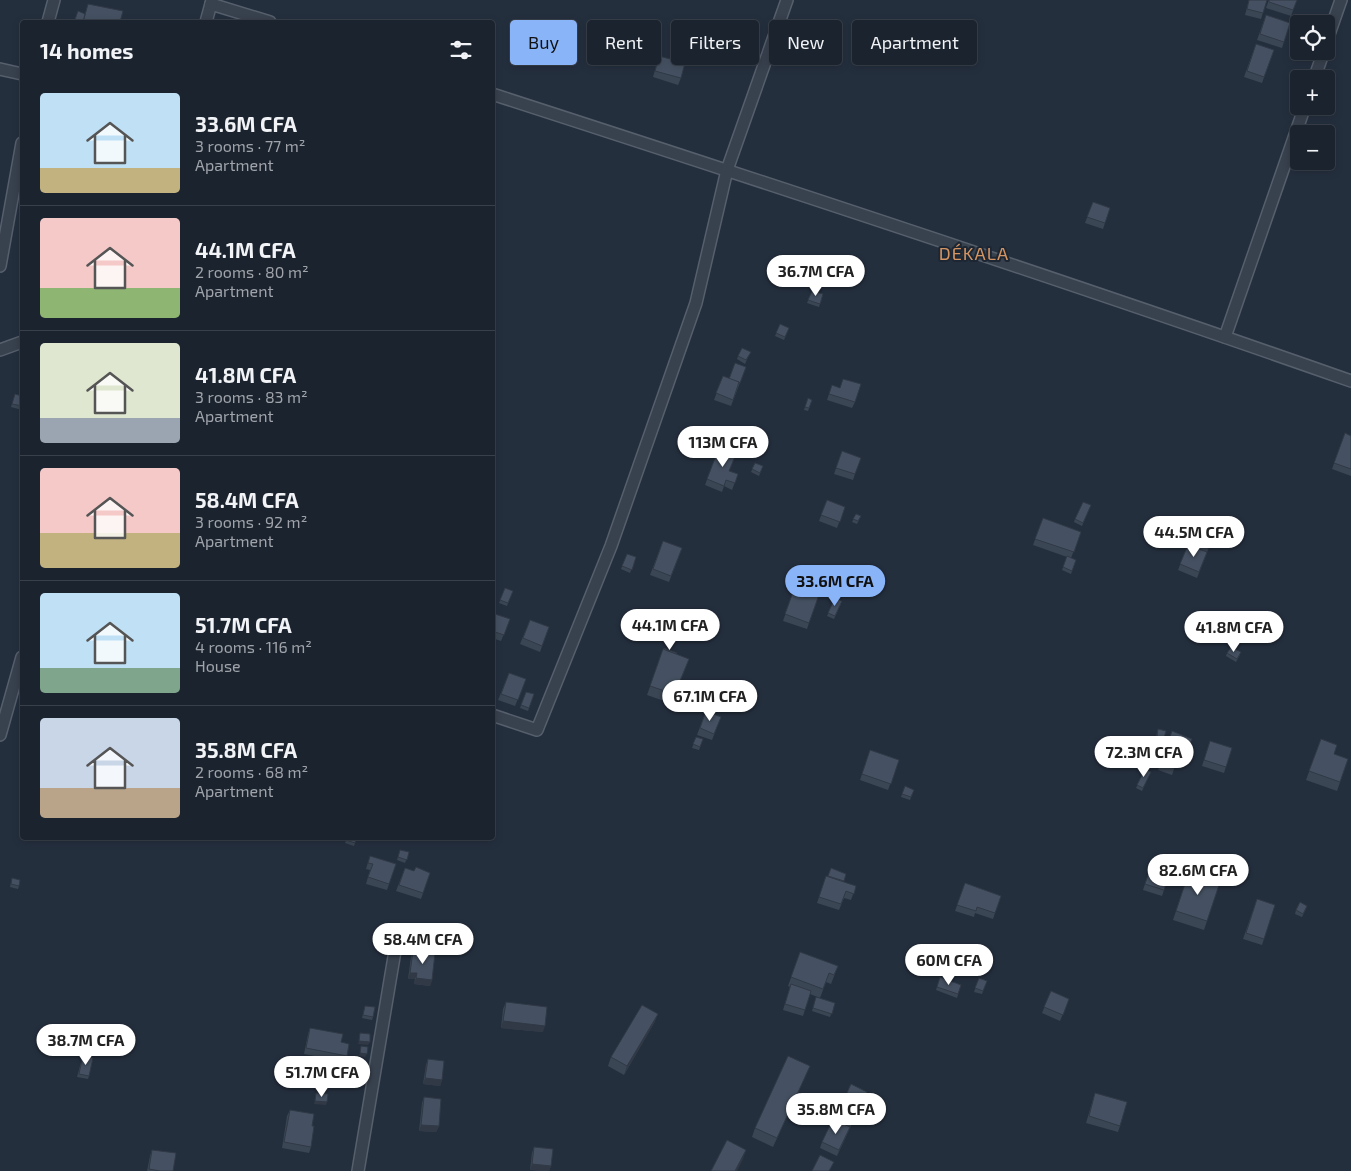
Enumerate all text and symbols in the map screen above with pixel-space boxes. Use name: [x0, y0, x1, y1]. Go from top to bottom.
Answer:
map controls: [1290, 15, 1335, 170]
button: locate: [1290, 15, 1335, 60]
chip: Buy: [510, 20, 577, 65]
chip: Rent: [587, 20, 661, 65]
chip: Filters: [671, 20, 759, 65]
chip: New: [769, 20, 842, 65]
chip: Apartment: [852, 20, 977, 65]
icon: filters: [447, 36, 475, 64]
text: 14 homes: [40, 38, 134, 63]
button: +: [1290, 70, 1335, 115]
text: 33.6M CFA: [195, 111, 297, 136]
icon: home: [80, 113, 140, 173]
button: −: [1290, 125, 1335, 170]
text: 3 rooms · 77 m²: [195, 136, 306, 155]
text: Apartment: [195, 155, 274, 174]
text: 44.1M CFA: [195, 237, 296, 262]
icon: home: [80, 238, 140, 298]
district label: DÉKALA: [939, 242, 1009, 264]
pin: 36.7M CFA: [759, 254, 873, 297]
text: 36.7M CFA: [778, 261, 854, 280]
text: 2 rooms · 80 m²: [195, 262, 309, 281]
text: Apartment: [195, 281, 274, 300]
text: 41.8M CFA: [195, 362, 296, 387]
icon: home: [80, 363, 140, 423]
text: 3 rooms · 83 m²: [195, 387, 308, 406]
text: Apartment: [195, 406, 274, 425]
pin: 113M CFA: [671, 426, 775, 468]
text: 113M CFA: [688, 432, 758, 451]
text: 58.4M CFA: [195, 487, 299, 512]
icon: home: [80, 488, 140, 548]
text: 3 rooms · 92 m²: [195, 512, 307, 531]
pin: 44.5M CFA: [1137, 516, 1251, 558]
text: 44.5M CFA: [1154, 522, 1234, 541]
text: Apartment: [195, 531, 274, 550]
pin: 33.6M CFA: [778, 564, 892, 607]
text: 33.6M CFA: [796, 571, 874, 590]
pin: 44.1M CFA: [613, 608, 727, 651]
pin: 41.8M CFA: [1177, 610, 1291, 653]
text: 51.7M CFA: [195, 612, 292, 637]
icon: home: [80, 613, 140, 673]
text: 44.1M CFA: [632, 615, 708, 634]
text: 41.8M CFA: [1195, 617, 1273, 636]
text: 4 rooms · 116 m²: [195, 637, 312, 656]
text: House: [195, 656, 241, 675]
pin: 67.1M CFA: [653, 680, 767, 722]
text: 67.1M CFA: [673, 686, 747, 705]
pin: 72.3M CFA: [1087, 736, 1201, 778]
text: 35.8M CFA: [195, 737, 297, 762]
icon: home: [80, 738, 140, 798]
text: 72.3M CFA: [1106, 742, 1182, 761]
text: 2 rooms · 68 m²: [195, 762, 308, 781]
text: Apartment: [195, 781, 274, 800]
pin: 82.6M CFA: [1141, 854, 1255, 896]
text: 82.6M CFA: [1159, 860, 1237, 879]
pin: 58.4M CFA: [366, 922, 480, 965]
text: 58.4M CFA: [384, 929, 462, 948]
pin: 60M CFA: [903, 944, 995, 986]
text: 60M CFA: [916, 950, 982, 969]
pin: 38.7M CFA: [29, 1024, 143, 1066]
text: 38.7M CFA: [47, 1030, 125, 1049]
pin: 51.7M CFA: [265, 1056, 379, 1098]
text: 51.7M CFA: [285, 1062, 359, 1081]
pin: 35.8M CFA: [779, 1092, 893, 1135]
text: 35.8M CFA: [797, 1099, 875, 1118]

